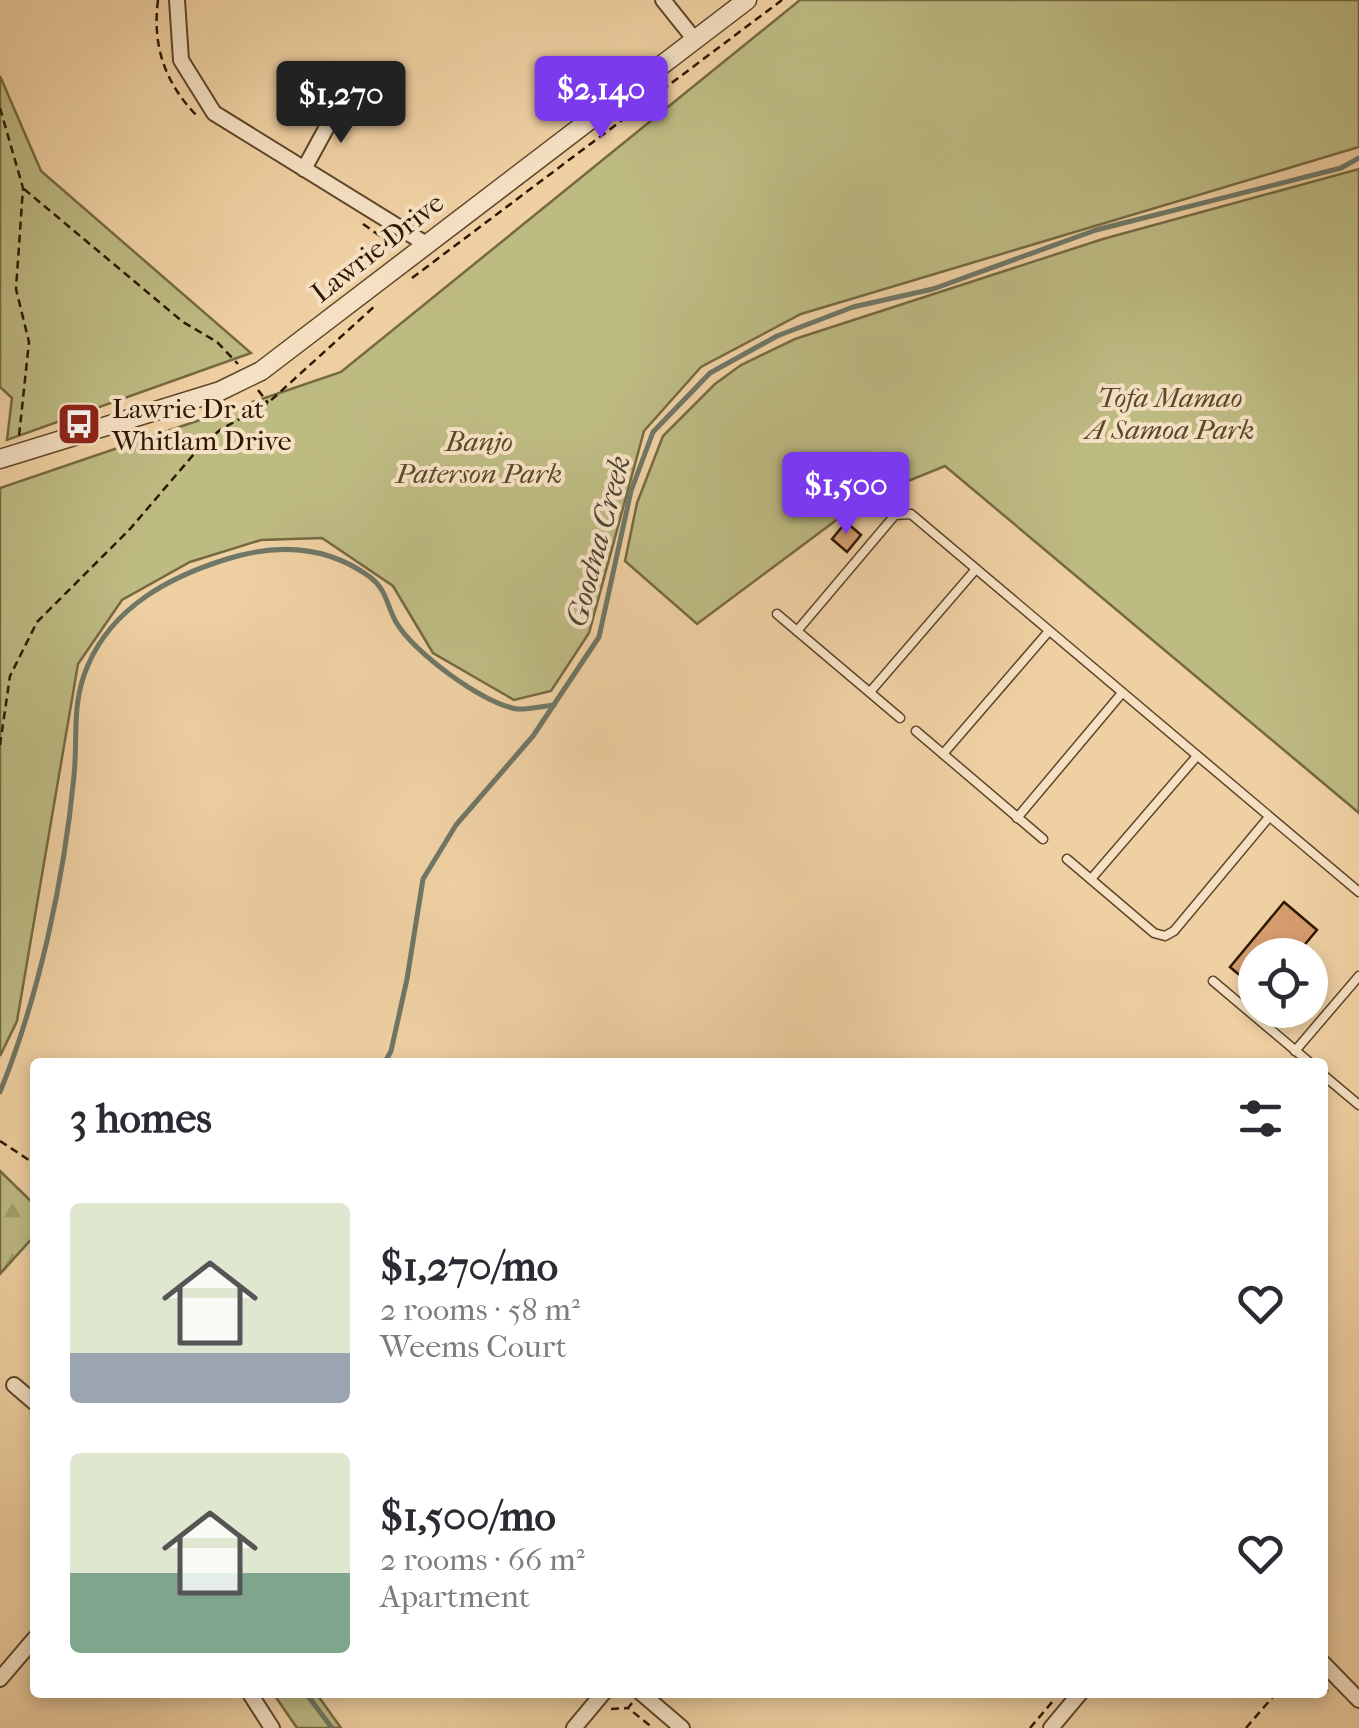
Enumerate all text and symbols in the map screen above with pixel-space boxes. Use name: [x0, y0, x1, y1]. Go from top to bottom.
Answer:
pin: $2,140: [520, 56, 682, 141]
pin: $1,270: [260, 61, 422, 146]
text: $2,140: [557, 70, 645, 107]
text: $1,270: [298, 75, 384, 112]
street label: Lawrie Drive: [305, 186, 450, 309]
park label: Tofa Mamao A Samoa Park: [1082, 381, 1255, 446]
place label: Lawrie Dr at Whitlam Drive: [111, 392, 292, 457]
bus stop icon: Lawrie Dr at Whitlam Drive: [56, 401, 102, 447]
park label: Banjo Paterson Park: [394, 425, 562, 490]
water label: Goodna Creek: [559, 452, 638, 631]
pin: $1,500: [765, 452, 927, 537]
text: $1,500: [804, 466, 888, 503]
map controls: [1238, 938, 1328, 1028]
button: locate: [1238, 938, 1328, 1028]
icon: filters: [1233, 1091, 1288, 1146]
text: 3 homes: [70, 1094, 212, 1143]
text: $1,270/mo: [380, 1242, 558, 1291]
icon: home: [150, 1243, 270, 1363]
icon: heart: [1233, 1276, 1288, 1331]
text: 2 rooms · 58 m²: [380, 1291, 580, 1328]
text: Weems Court: [380, 1328, 567, 1365]
text: $1,500/mo: [380, 1492, 556, 1541]
icon: home: [150, 1493, 270, 1613]
icon: heart: [1233, 1526, 1288, 1581]
text: 2 rooms · 66 m²: [380, 1541, 585, 1578]
text: Apartment: [380, 1578, 530, 1615]

